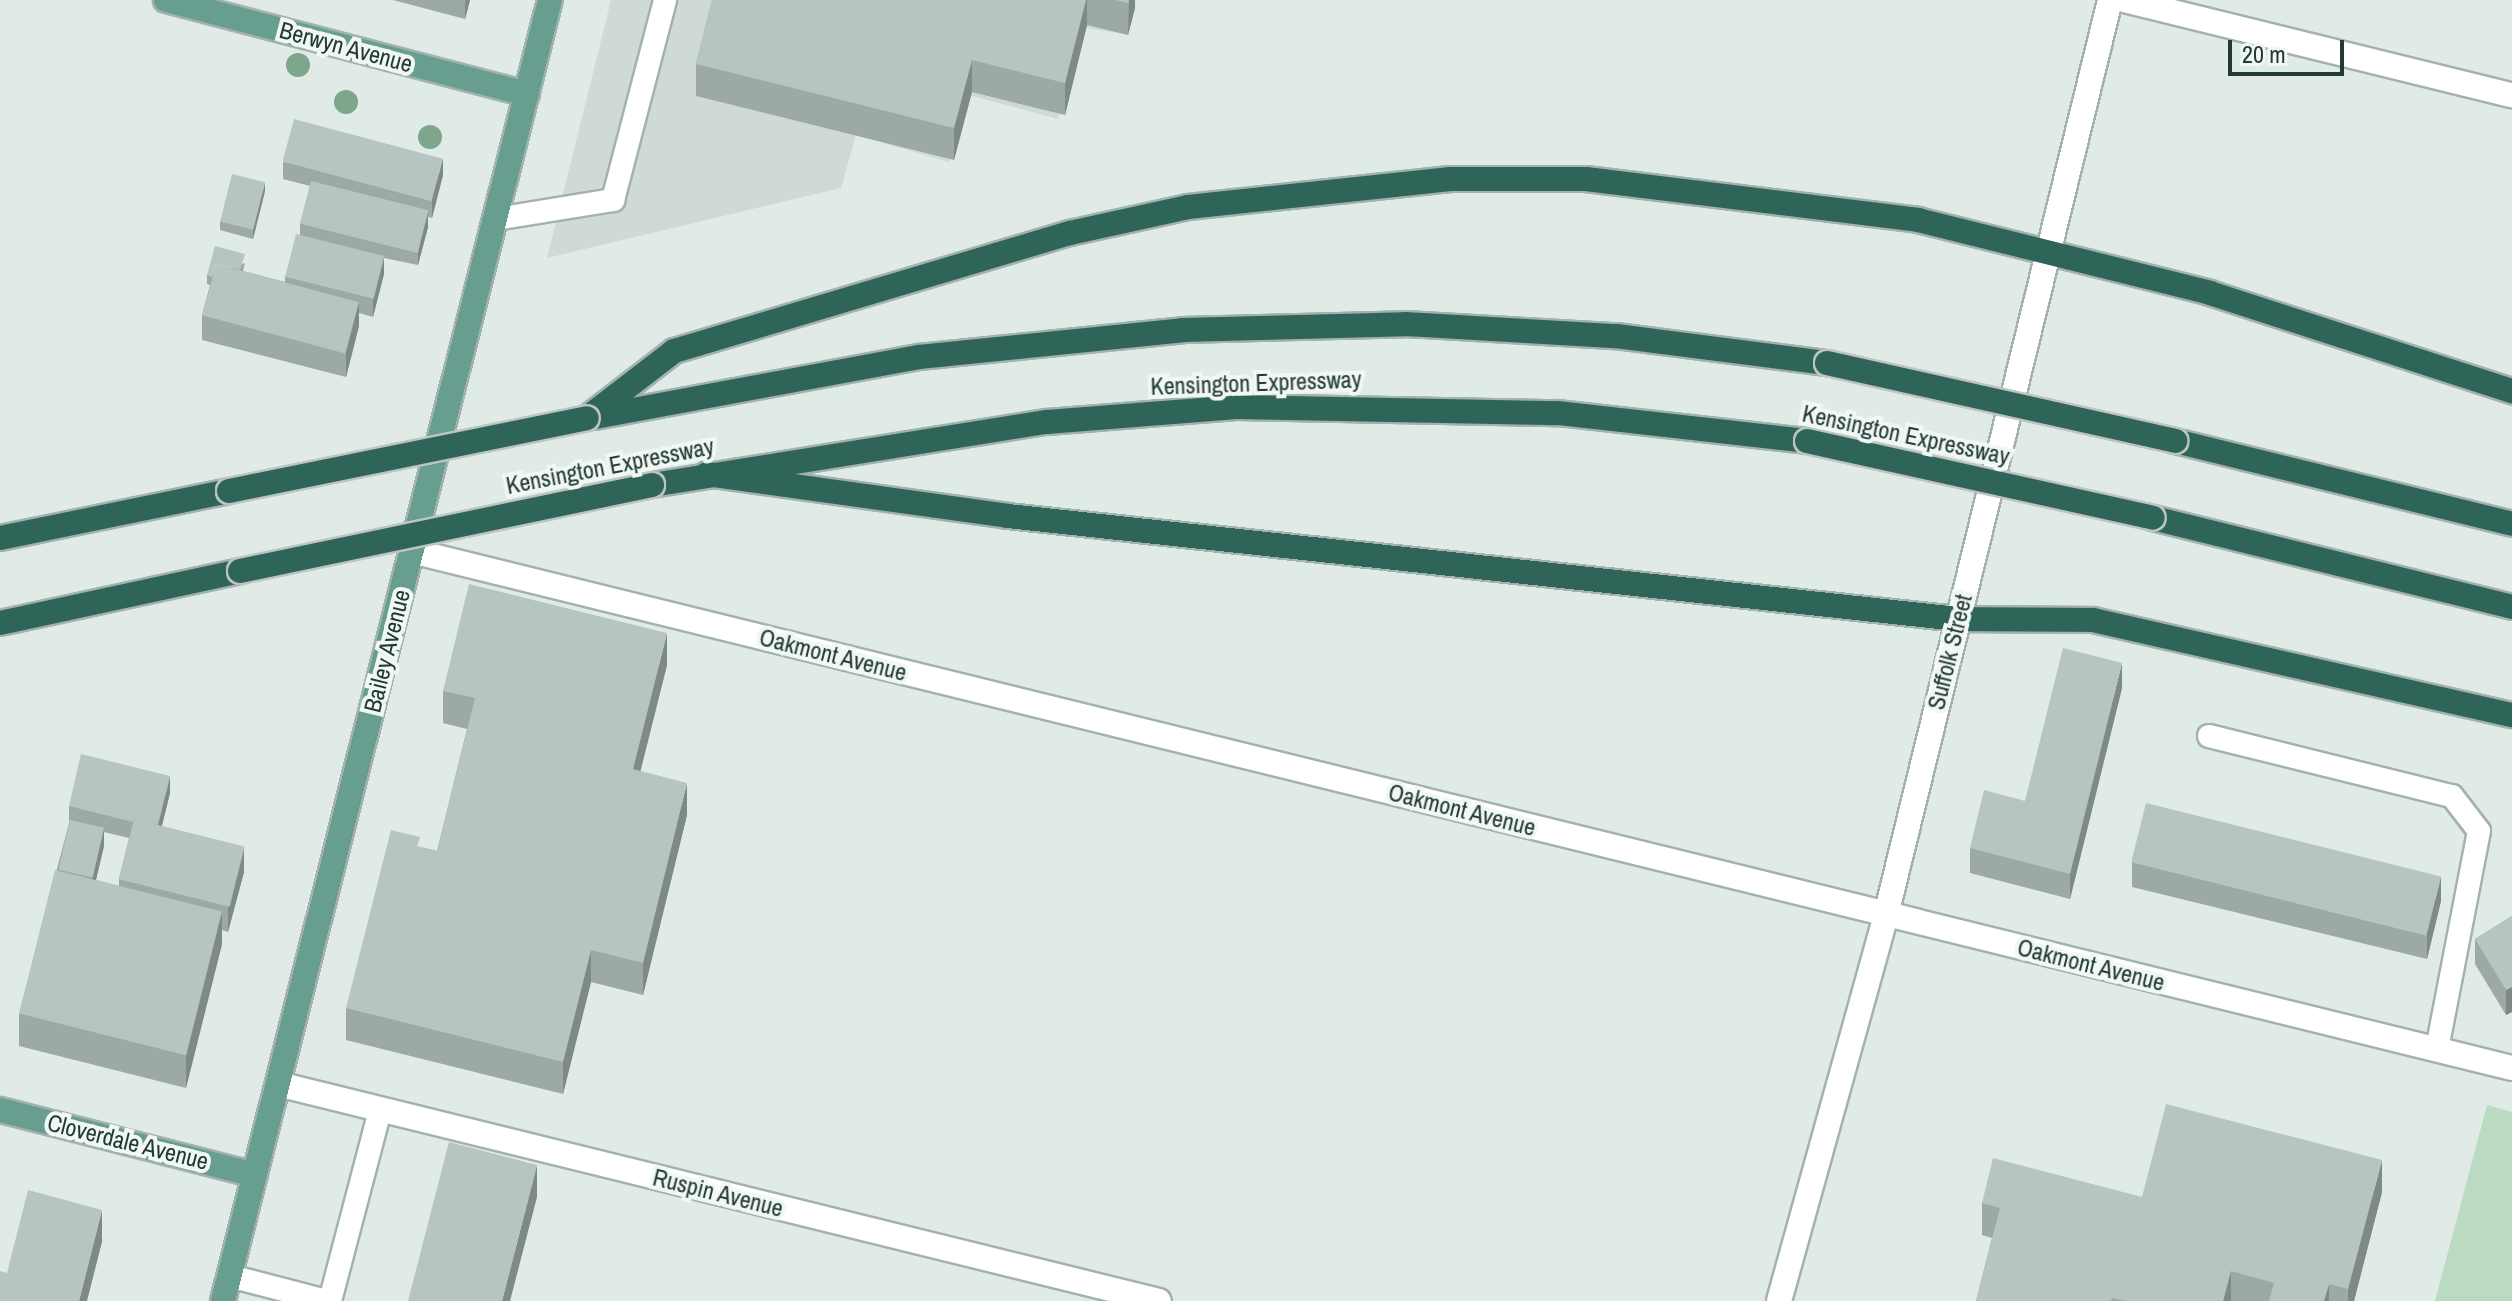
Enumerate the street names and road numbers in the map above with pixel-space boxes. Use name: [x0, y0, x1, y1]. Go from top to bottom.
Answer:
street label: Berwyn Avenue: [276, 15, 416, 79]
street label: Kensington Expressway: [1150, 365, 1362, 401]
street label: Kensington Expressway: [1800, 399, 2012, 471]
street label: Kensington Expressway: [504, 432, 716, 500]
street label: Bailey Avenue: [358, 586, 416, 716]
street label: Suffolk Street: [1922, 591, 1978, 713]
street label: Oakmont Avenue: [756, 623, 910, 687]
street label: Oakmont Avenue: [1385, 778, 1539, 842]
street label: Oakmont Avenue: [2014, 933, 2168, 997]
street label: Cloverdale Avenue: [44, 1108, 212, 1176]
street label: Ruspin Avenue: [649, 1163, 787, 1223]

